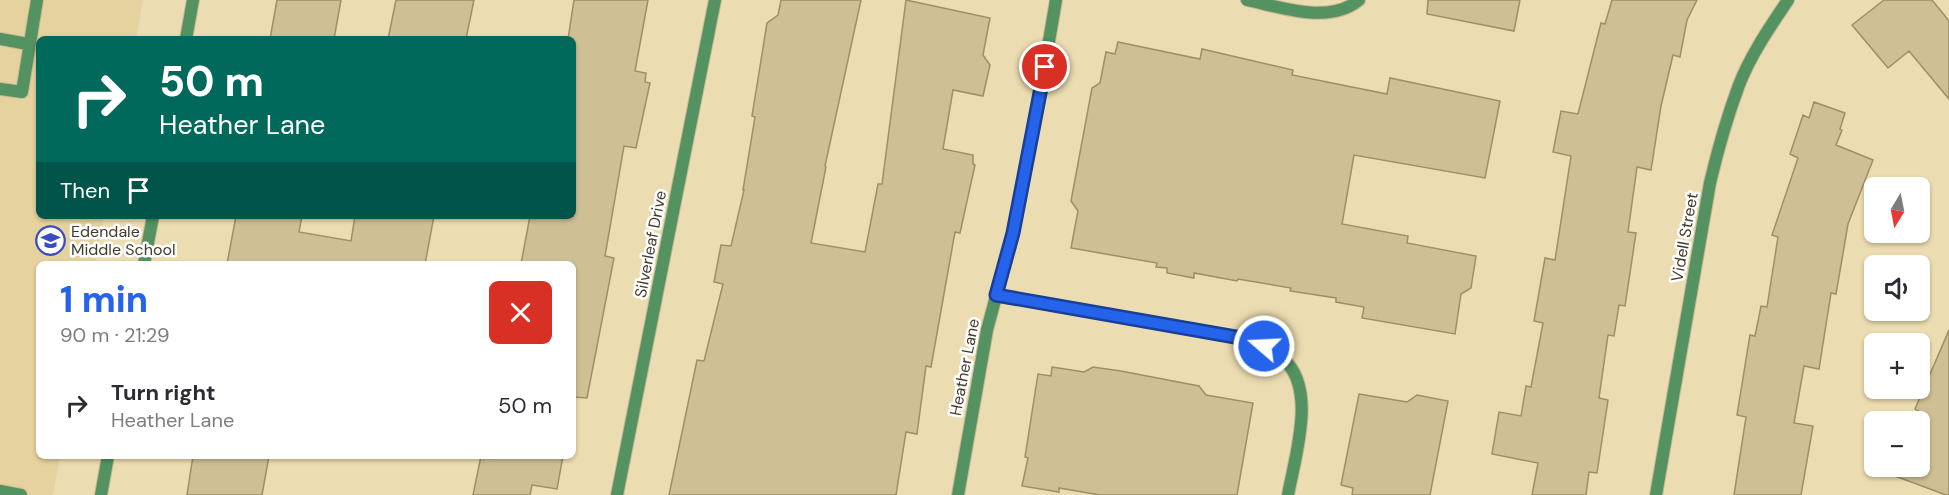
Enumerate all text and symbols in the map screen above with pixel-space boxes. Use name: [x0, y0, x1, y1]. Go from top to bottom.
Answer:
pin: [1019, 41, 1070, 92]
icon: arrive: [1028, 50, 1061, 83]
text: 50 m: [159, 54, 264, 109]
icon: right: [60, 60, 138, 138]
text: Heather Lane: [159, 107, 325, 142]
icon: arrive: [122, 174, 155, 207]
text: Then: [60, 176, 110, 205]
north arrow: [1864, 177, 1930, 243]
map controls: [1864, 177, 1930, 477]
street label: Silverleaf Drive: [630, 189, 671, 299]
street label: Videll Street: [1666, 191, 1703, 283]
place label: Edendale Middle School: [71, 221, 175, 260]
school or university icon: Edendale Middle School: [34, 224, 66, 256]
button: sound: [1864, 255, 1930, 321]
text: 1 min: [60, 276, 148, 323]
button: close: [489, 281, 552, 344]
position arrow: [1232, 314, 1296, 378]
street label: Heather Lane: [945, 317, 984, 417]
text: 90 m · 21:29: [60, 322, 170, 348]
button: +: [1864, 333, 1930, 399]
text: Turn right: [111, 378, 216, 407]
icon: right: [60, 389, 93, 422]
text: 50 m: [498, 391, 552, 420]
text: Heather Lane: [111, 407, 234, 433]
button: −: [1864, 411, 1930, 477]

